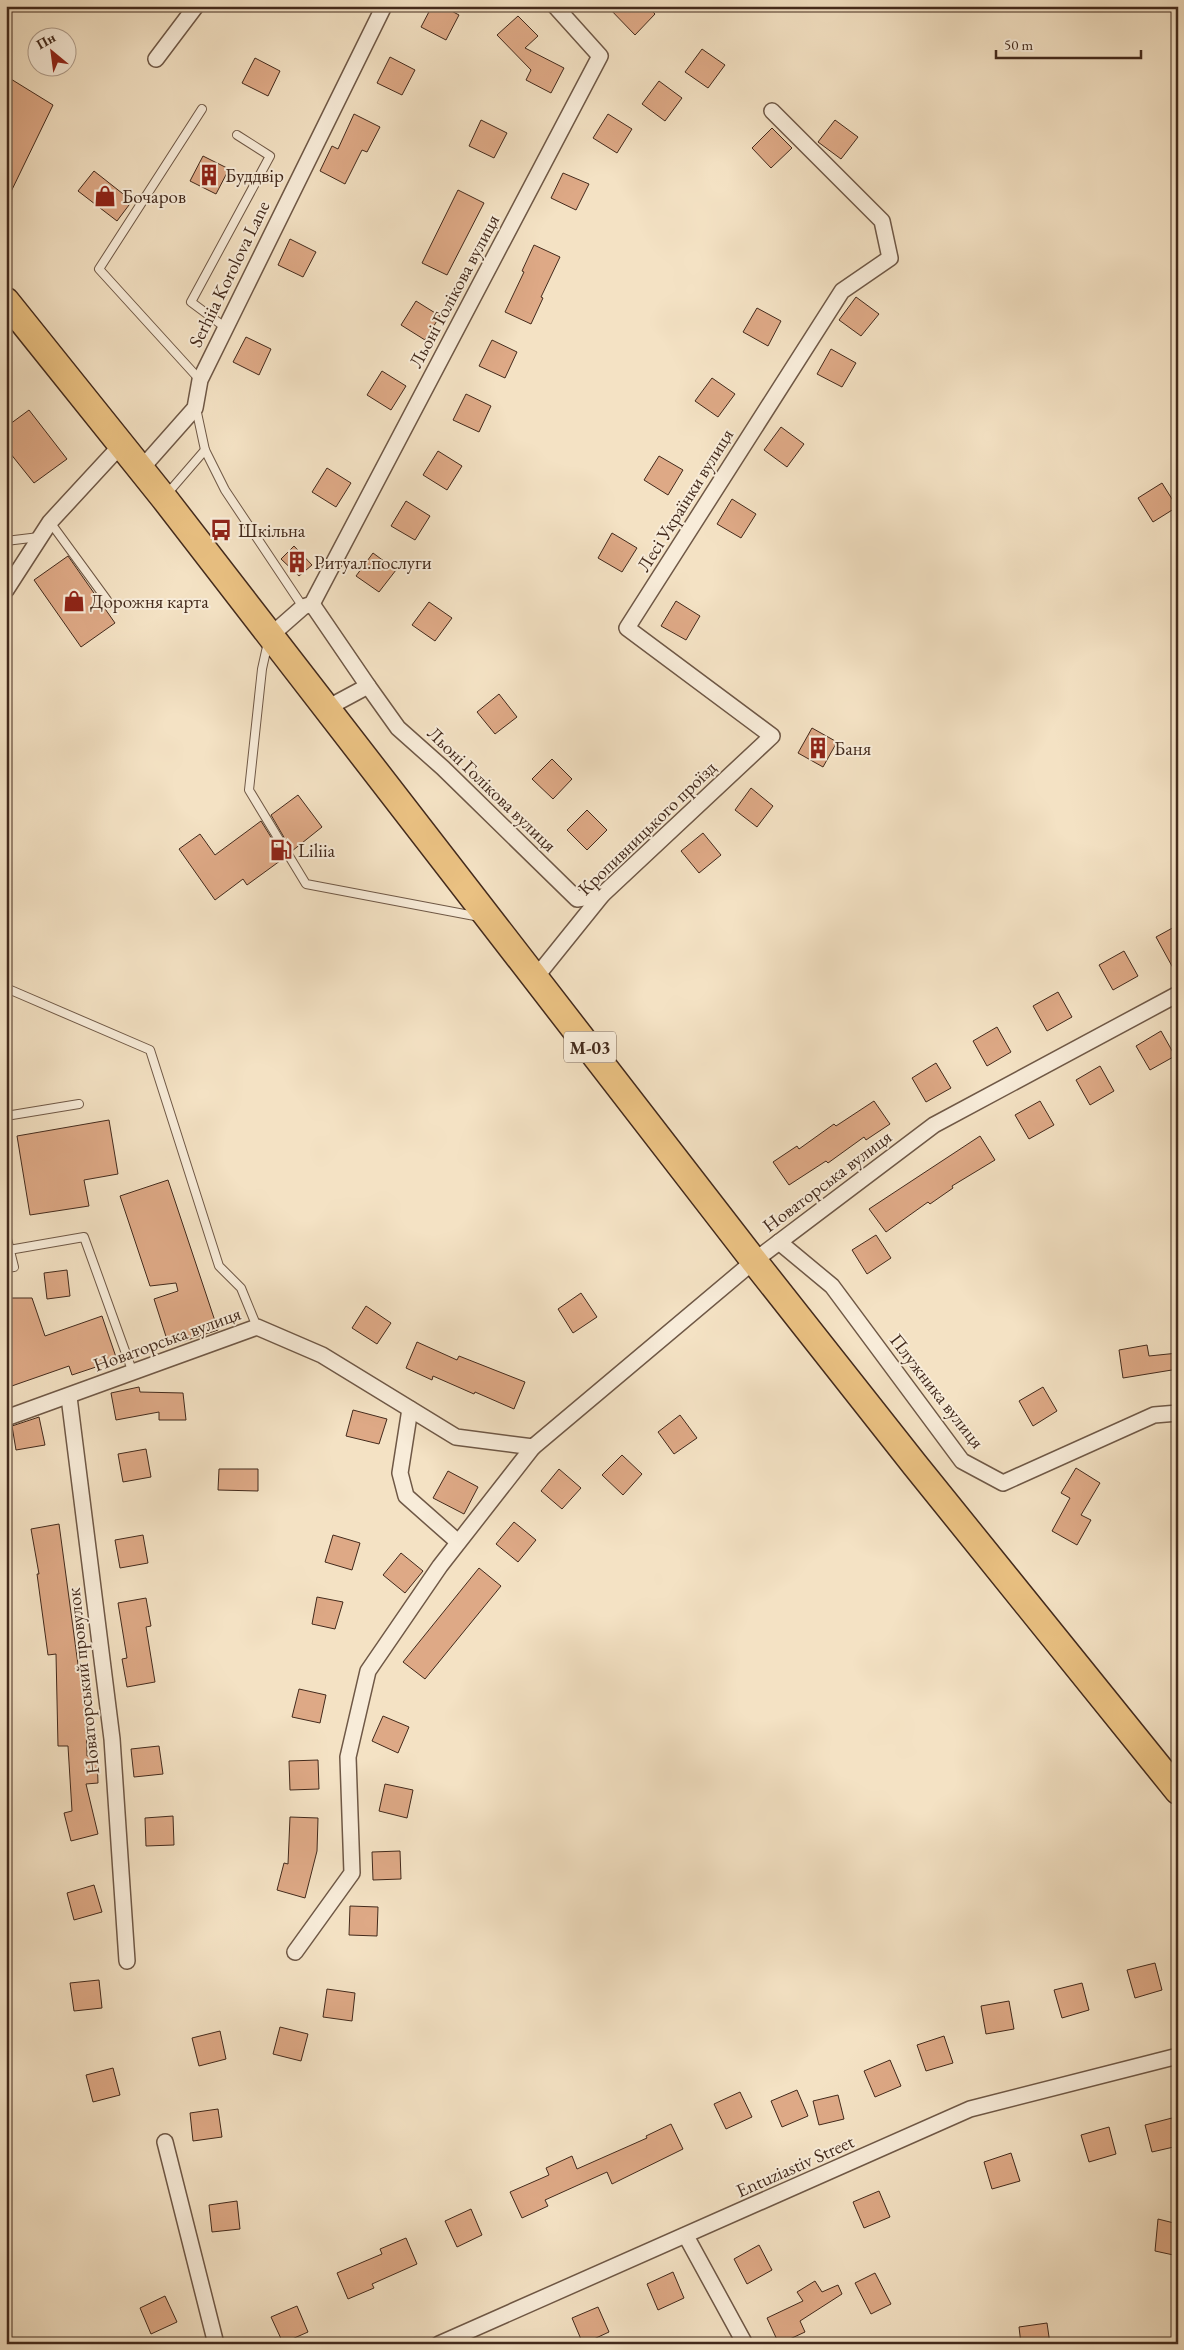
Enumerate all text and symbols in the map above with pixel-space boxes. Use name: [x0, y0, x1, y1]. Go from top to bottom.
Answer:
north arrow: [28, 28, 78, 78]
text: Пн: [33, 28, 58, 53]
scale bar: [996, 28, 1142, 60]
text: 50 m: [1004, 35, 1033, 54]
building icon: Буддвір: [196, 162, 222, 188]
place label: Буддвір: [225, 163, 284, 188]
shop icon: Бочаров: [92, 183, 118, 209]
place label: Бочаров: [122, 184, 186, 209]
street label: Serhiia Korolova Lane: [183, 197, 275, 351]
street label: Льоні Голікова вулиця: [403, 209, 505, 372]
street label: Лесі Українки вулиця: [631, 423, 739, 576]
bus stop icon: Шкільна: [208, 517, 234, 543]
place label: Шкільна: [238, 518, 306, 543]
building icon: Ритуал.послуги: [284, 549, 310, 575]
place label: Ритуал.послуги: [314, 550, 432, 575]
shop icon: Дорожня карта: [61, 588, 87, 614]
place label: Дорожня карта: [90, 589, 209, 614]
street label: Льоні Голікова вулиця: [422, 721, 562, 858]
building icon: Баня: [805, 735, 831, 761]
place label: Баня: [834, 736, 872, 761]
street label: Кропивницького проїзд: [572, 755, 722, 901]
fuel station icon: Liliia: [268, 837, 294, 863]
place label: Liliia: [298, 838, 336, 863]
road number: М-03: [564, 1032, 616, 1062]
street label: Новаторська вулиця: [757, 1124, 897, 1238]
street label: Новаторська вулиця: [90, 1300, 245, 1377]
street label: Плужника вулиця: [884, 1328, 990, 1454]
street label: Новаторський провулок: [61, 1587, 105, 1775]
street label: Entuziastiv Street: [732, 2129, 858, 2203]

